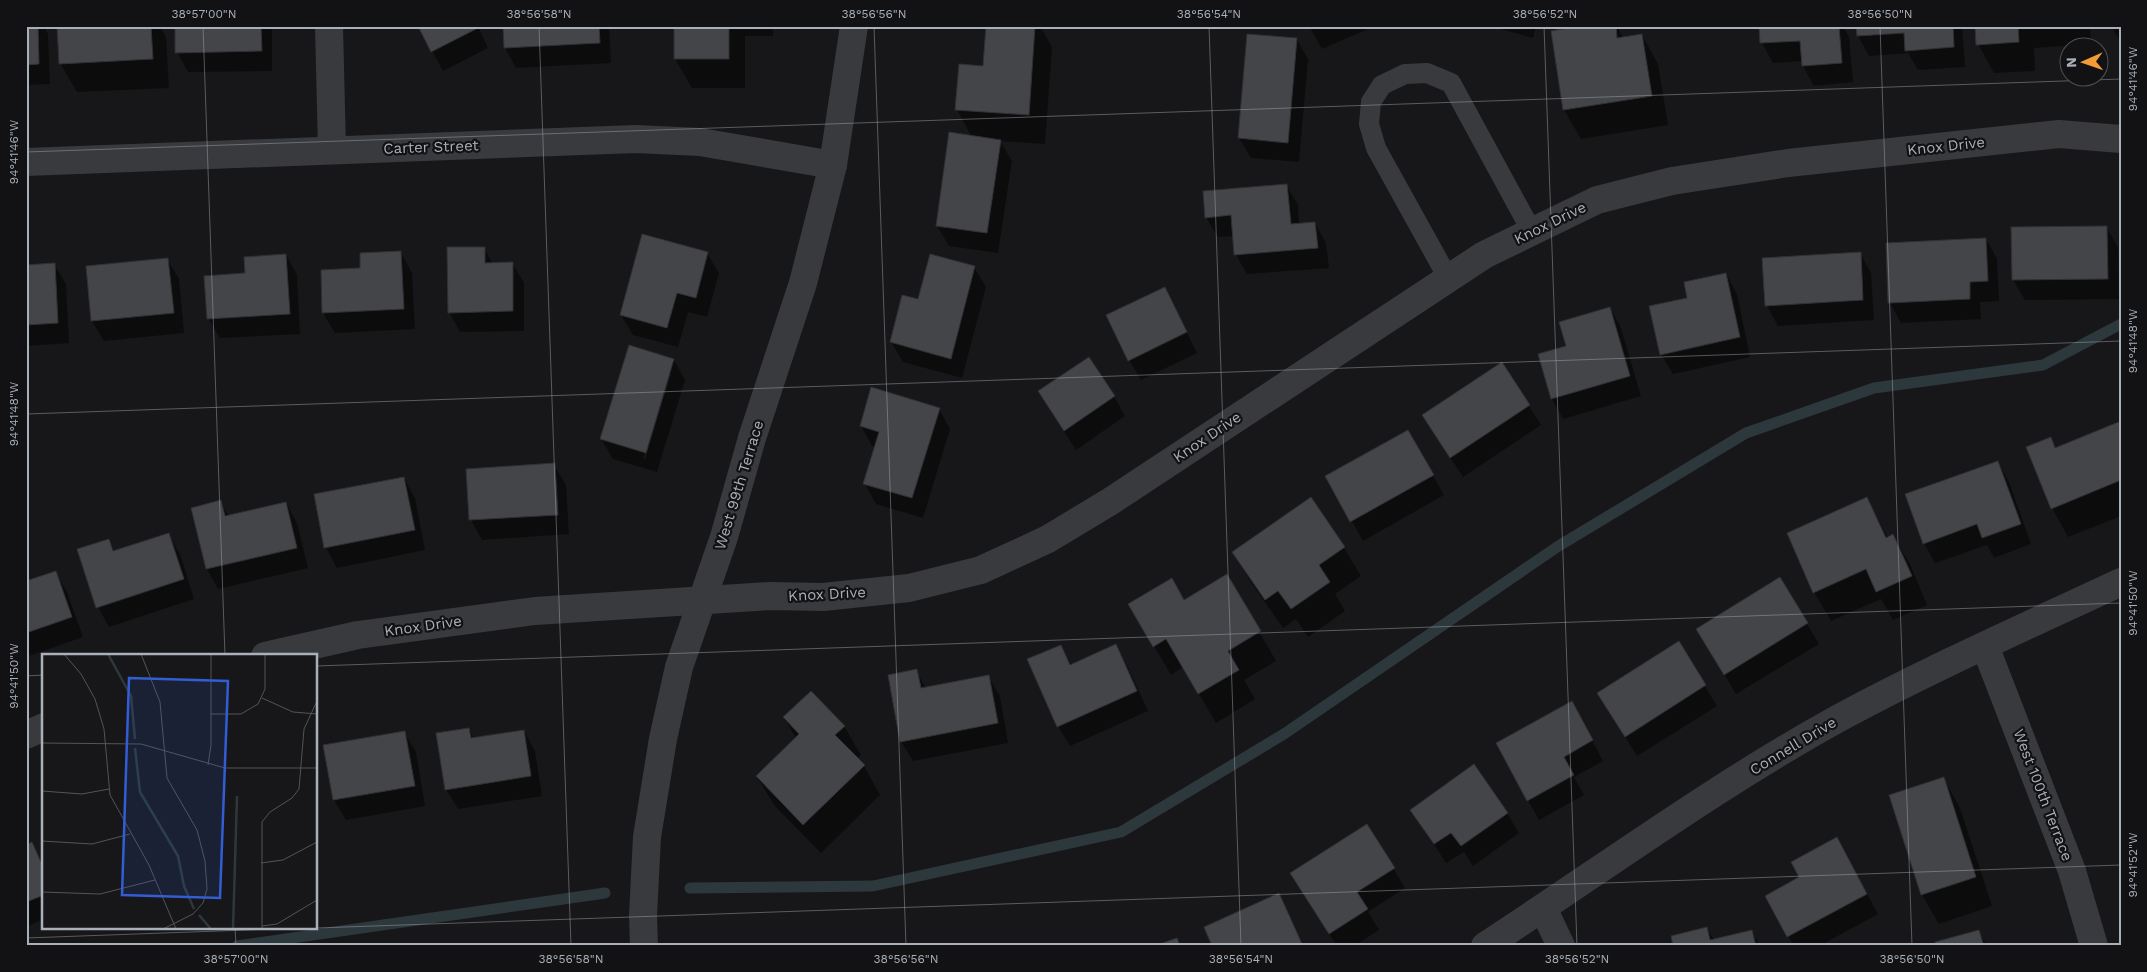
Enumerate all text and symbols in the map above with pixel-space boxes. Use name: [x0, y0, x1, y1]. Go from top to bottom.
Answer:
text: 38°57'00"N: [171, 7, 237, 21]
text: 38°56'58"N: [506, 7, 572, 21]
text: 38°56'56"N: [842, 7, 906, 21]
text: 38°56'54"N: [1177, 7, 1241, 21]
text: 38°56'52"N: [1513, 7, 1577, 21]
text: 38°56'50"N: [1847, 7, 1913, 21]
north arrow: [2060, 38, 2110, 88]
text: 94°41'46"W: [2126, 46, 2140, 111]
text: N: [2063, 57, 2079, 68]
text: 94°41'46"W: [7, 119, 21, 184]
street label: Knox Drive: [1906, 133, 1986, 159]
street label: Carter Street: [383, 136, 480, 158]
street label: Knox Drive: [1511, 198, 1589, 248]
text: 94°41'48"W: [2126, 308, 2140, 373]
text: 94°41'48"W: [7, 381, 21, 446]
street label: Knox Drive: [1170, 408, 1244, 466]
street label: West 99th Terrace: [711, 418, 767, 552]
text: 94°41'50"W: [2126, 570, 2140, 636]
street label: Knox Drive: [788, 583, 866, 605]
street label: Knox Drive: [383, 612, 463, 640]
text: 94°41'50"W: [7, 643, 21, 709]
inset map: [42, 654, 318, 930]
street label: Connell Drive: [1747, 713, 1839, 779]
street label: West 100th Terrace: [2010, 726, 2076, 864]
text: 94°41'52"W: [2126, 832, 2140, 897]
text: 38°57'00"N: [203, 952, 269, 966]
text: 38°56'58"N: [538, 952, 604, 966]
text: 38°56'56"N: [874, 952, 938, 966]
text: 38°56'54"N: [1209, 952, 1273, 966]
text: 38°56'52"N: [1545, 952, 1609, 966]
text: 38°56'50"N: [1879, 952, 1945, 966]

